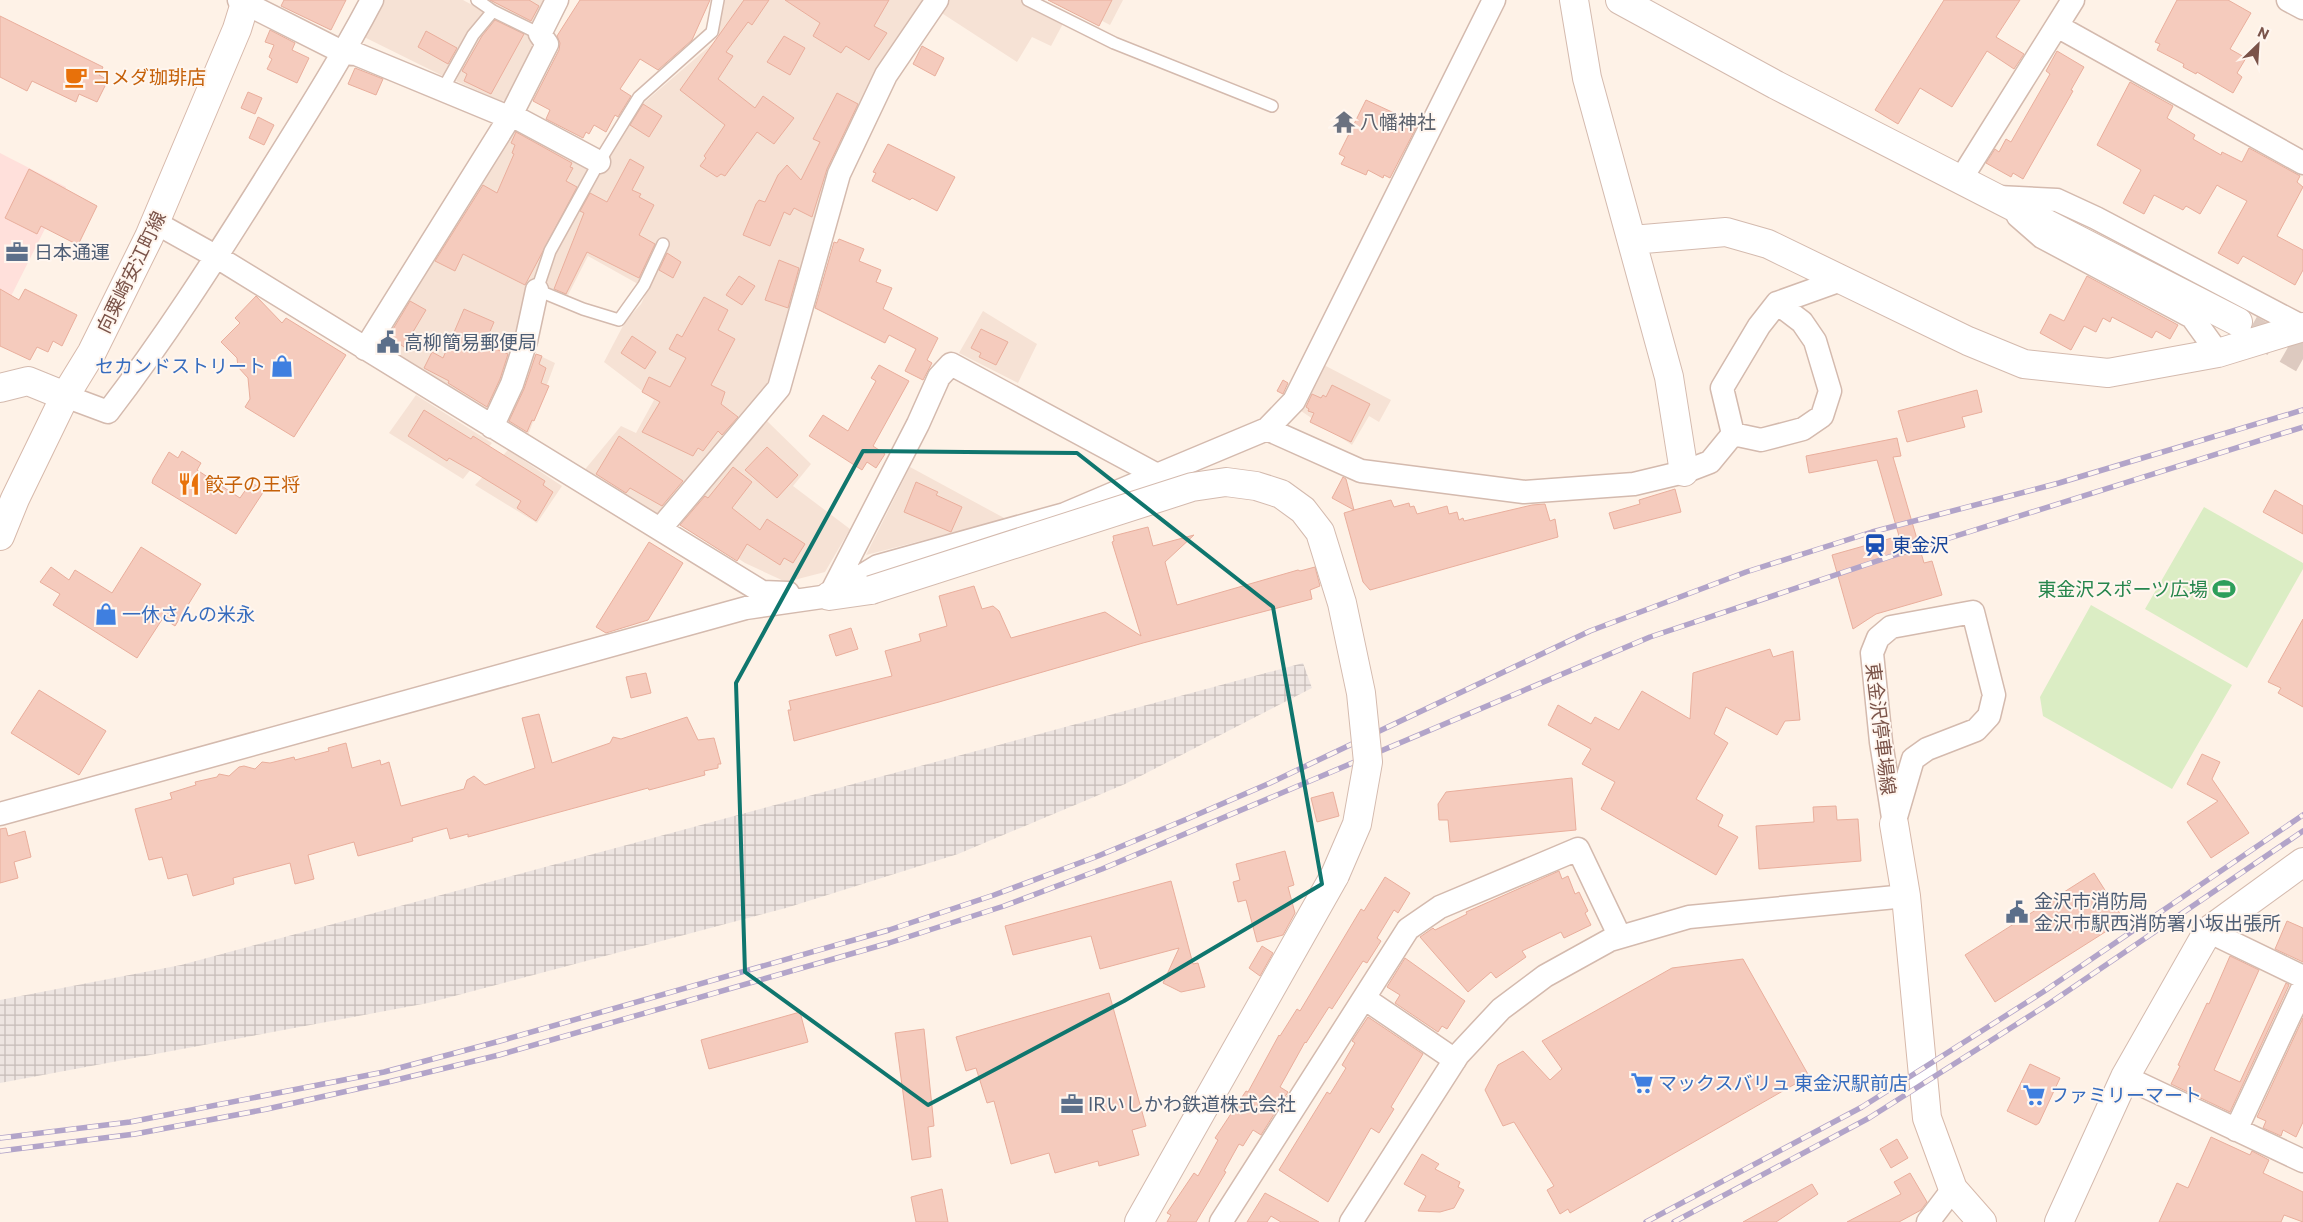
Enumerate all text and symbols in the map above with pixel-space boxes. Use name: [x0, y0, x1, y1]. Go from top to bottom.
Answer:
north arrow: [2233, 20, 2283, 70]
text: N: [2255, 23, 2272, 43]
cafe icon: コメダ珈琲店: [63, 64, 89, 90]
place label: コメダ珈琲店: [92, 65, 206, 88]
temple icon: 八幡神社: [1331, 109, 1357, 135]
place label: 八幡神社: [1360, 110, 1436, 133]
street label: 向粟崎安江町線: [91, 207, 170, 337]
office icon: 日本通運: [4, 239, 30, 265]
place label: 日本通運: [34, 240, 110, 263]
public building icon: 高柳簡易郵便局: [375, 329, 401, 355]
place label: 高柳簡易郵便局: [404, 330, 537, 353]
shop icon: セカンドストリート: [269, 353, 295, 379]
place label: セカンドストリート: [95, 354, 266, 377]
restaurant icon: 餃子の王将: [176, 471, 202, 497]
place label: 餃子の王将: [205, 472, 300, 495]
station icon: 東金沢: [1862, 532, 1888, 558]
place label: 東金沢: [1892, 533, 1949, 556]
sports icon: 東金沢スポーツ広場: [2211, 576, 2237, 602]
place label: 東金沢スポーツ広場: [2037, 577, 2208, 600]
shop icon: 一休さんの米永: [93, 601, 119, 627]
place label: 一休さんの米永: [122, 602, 255, 625]
street label: 東金沢停車場線: [1862, 662, 1901, 796]
place label: 金沢市消防局 金沢市駅西消防署小坂出張所: [2034, 889, 2281, 934]
public building icon: 金沢市消防局 金沢市駅西消防署小坂出張所: [2004, 899, 2030, 925]
supermarket icon: マックスバリュ 東金沢駅前店: [1629, 1070, 1655, 1096]
place label: マックスバリュ 東金沢駅前店: [1658, 1071, 1908, 1094]
supermarket icon: ファミリーマート: [2021, 1082, 2047, 1108]
place label: ファミリーマート: [2050, 1083, 2202, 1106]
office icon: IRいしかわ鉄道株式会社: [1059, 1091, 1085, 1117]
place label: IRいしかわ鉄道株式会社: [1088, 1092, 1296, 1115]

